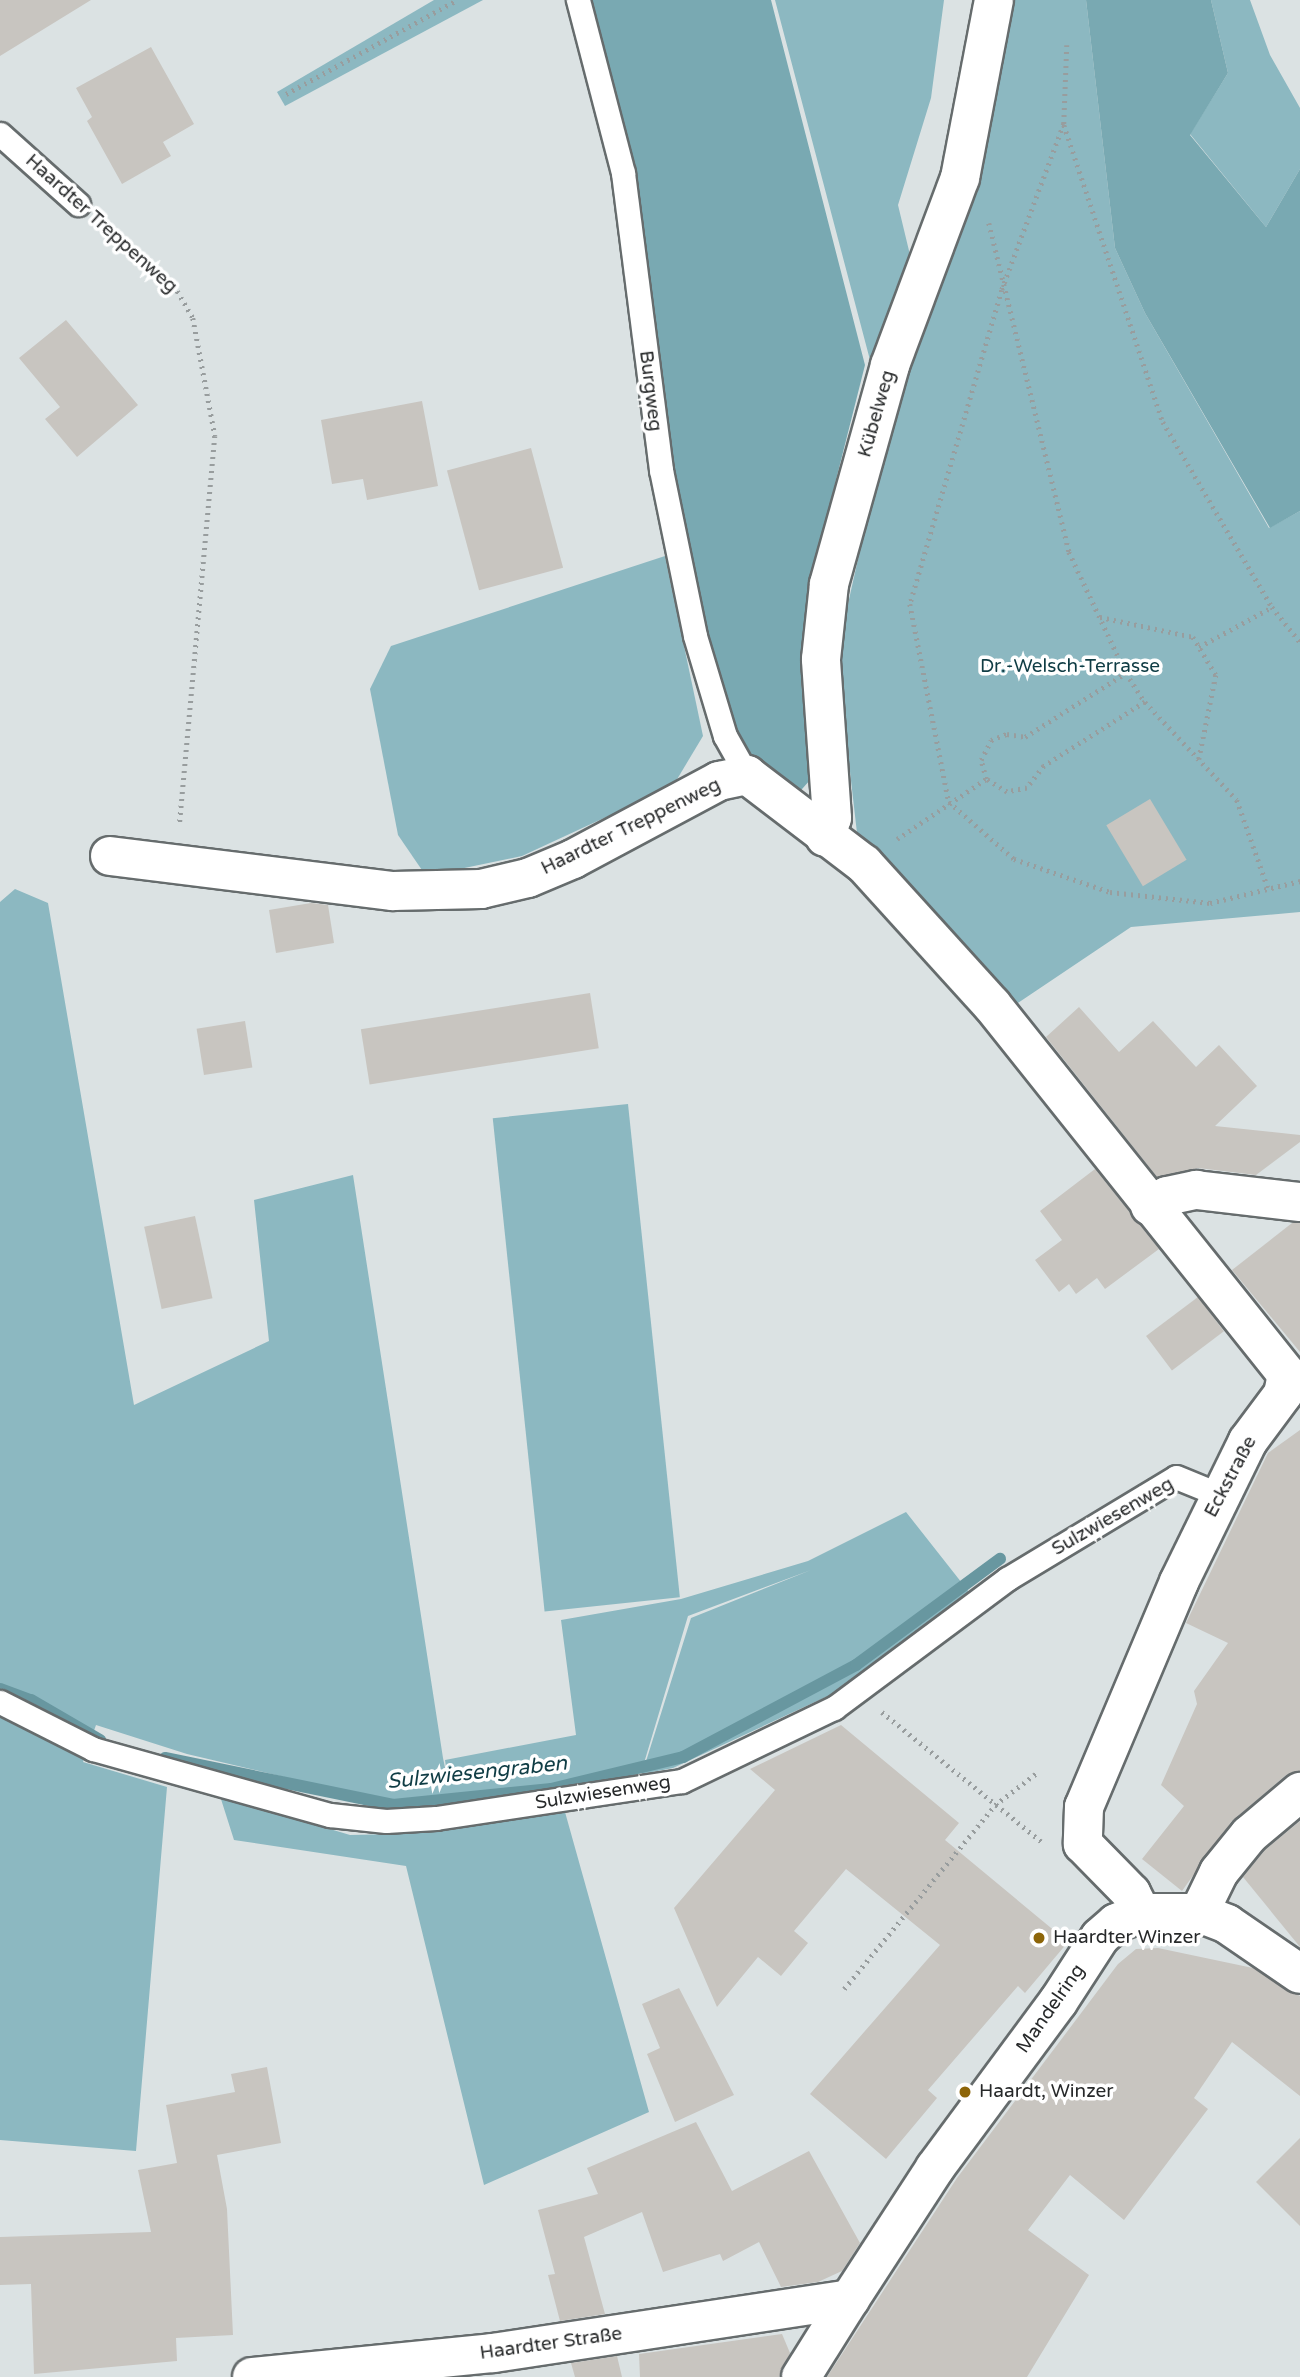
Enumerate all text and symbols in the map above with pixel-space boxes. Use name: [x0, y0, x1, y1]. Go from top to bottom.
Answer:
street label: Haardter Treppenweg: [20, 150, 182, 298]
street label: Burgweg: [634, 349, 666, 433]
street label: Kübelweg: [854, 368, 900, 460]
park label: Dr.-Welsch-Terrasse: [980, 656, 1160, 678]
street label: Haardter Treppenweg: [538, 774, 724, 880]
street label: Eckstraße: [1200, 1432, 1262, 1522]
street label: Sulzwiesenweg: [1048, 1473, 1178, 1561]
water label: Sulzwiesengraben: [386, 1751, 568, 1795]
street label: Sulzwiesenweg: [534, 1771, 672, 1815]
place label: Haardter Winzer: [1053, 1927, 1201, 1949]
marker: Haardter Winzer: [1031, 1930, 1047, 1946]
street label: Mandelring: [1012, 1960, 1090, 2058]
place label: Haardt, Winzer: [979, 2081, 1114, 2103]
marker: Haardt, Winzer: [957, 2084, 973, 2100]
street label: Haardter Straße: [478, 2323, 624, 2365]

